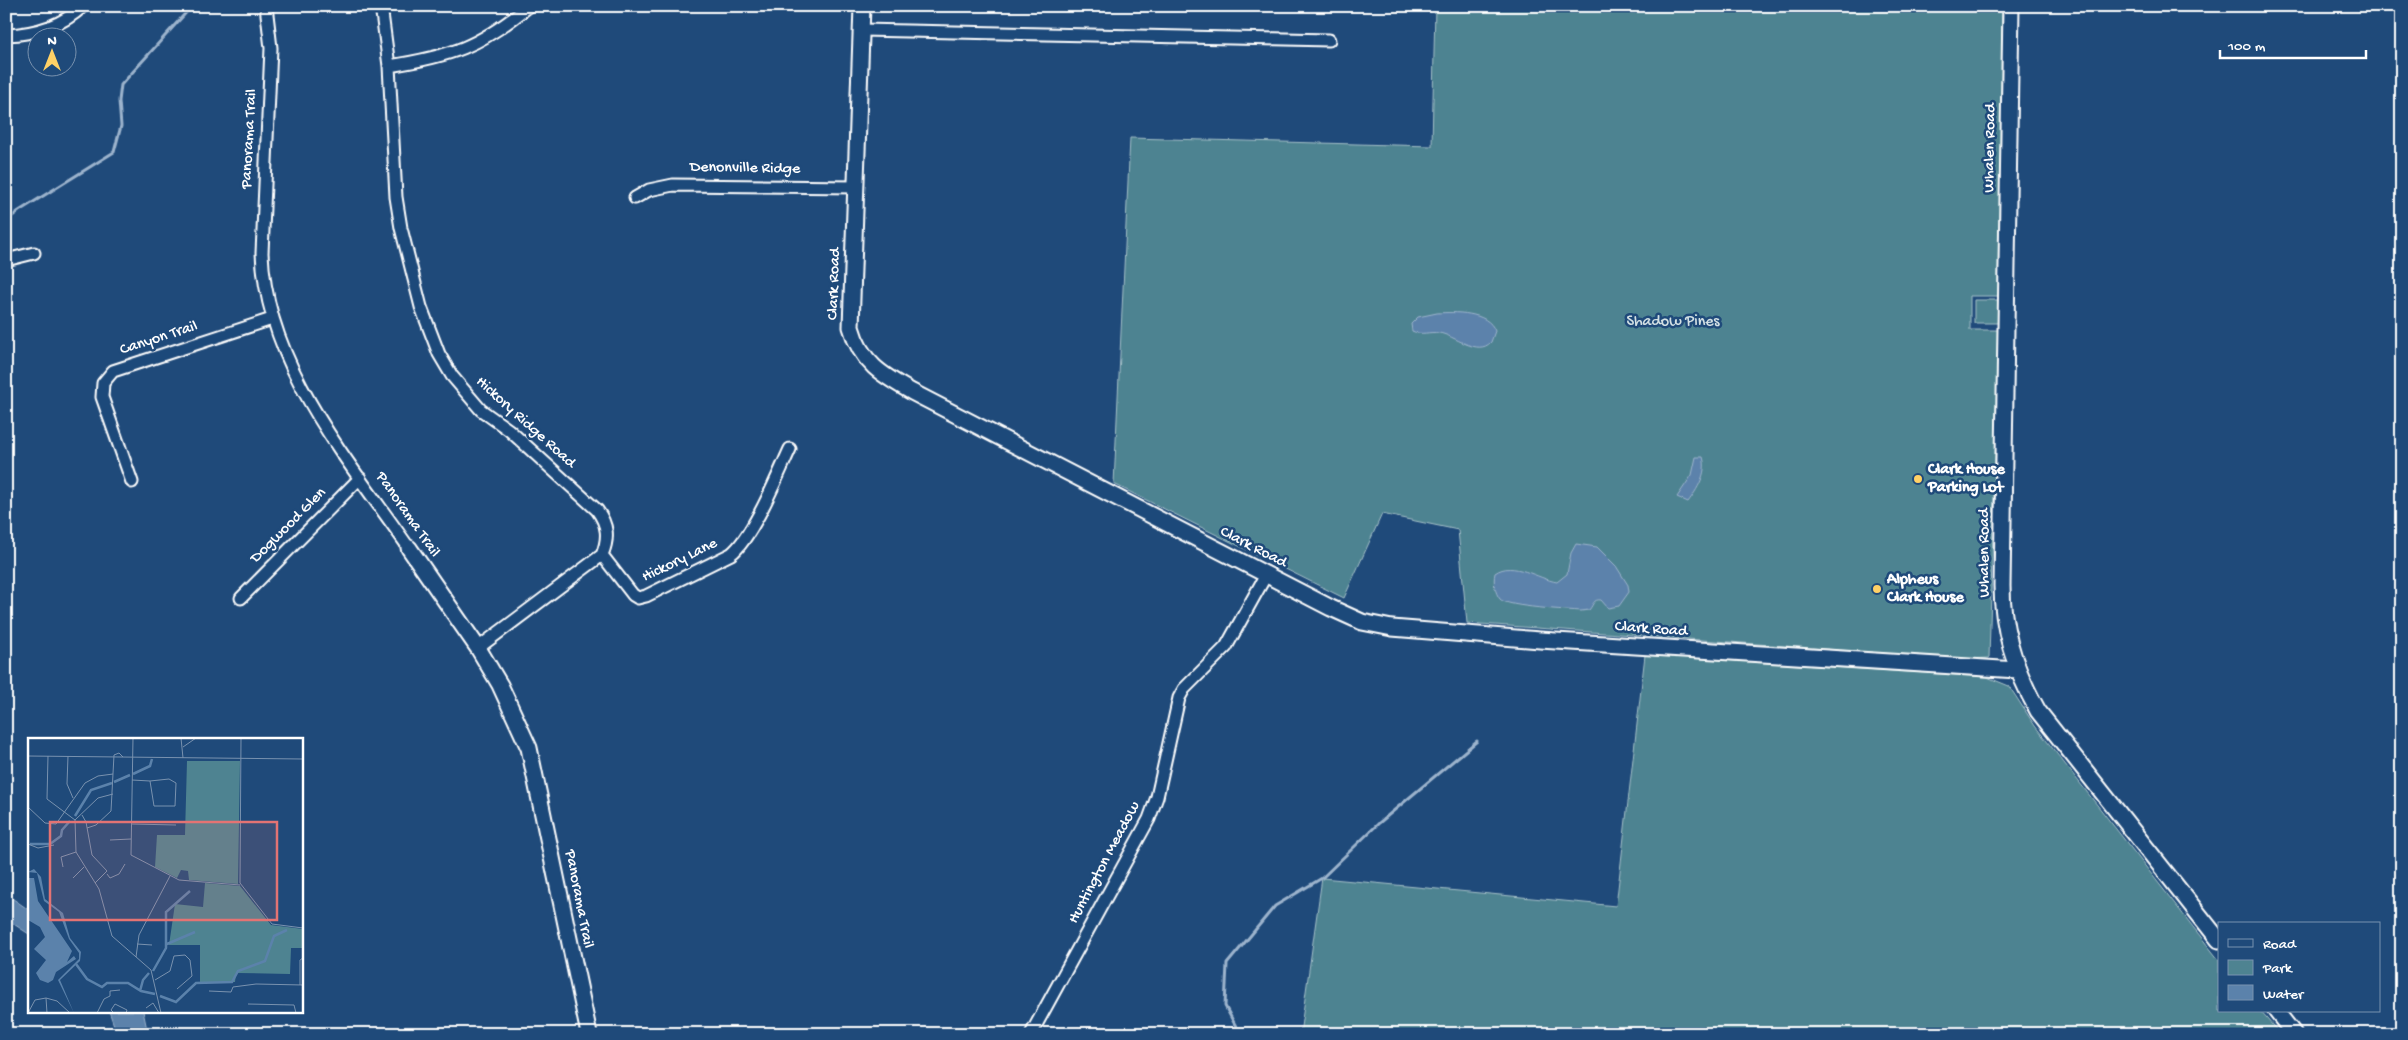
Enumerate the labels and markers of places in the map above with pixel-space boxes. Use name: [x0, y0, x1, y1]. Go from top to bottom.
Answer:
place label: Clark House Parking Lot: [1927, 461, 2006, 498]
marker: Clark House Parking Lot: [1912, 473, 1924, 485]
place label: Alpheus Clark House: [1886, 571, 1965, 608]
marker: Alpheus Clark House: [1871, 583, 1883, 595]

